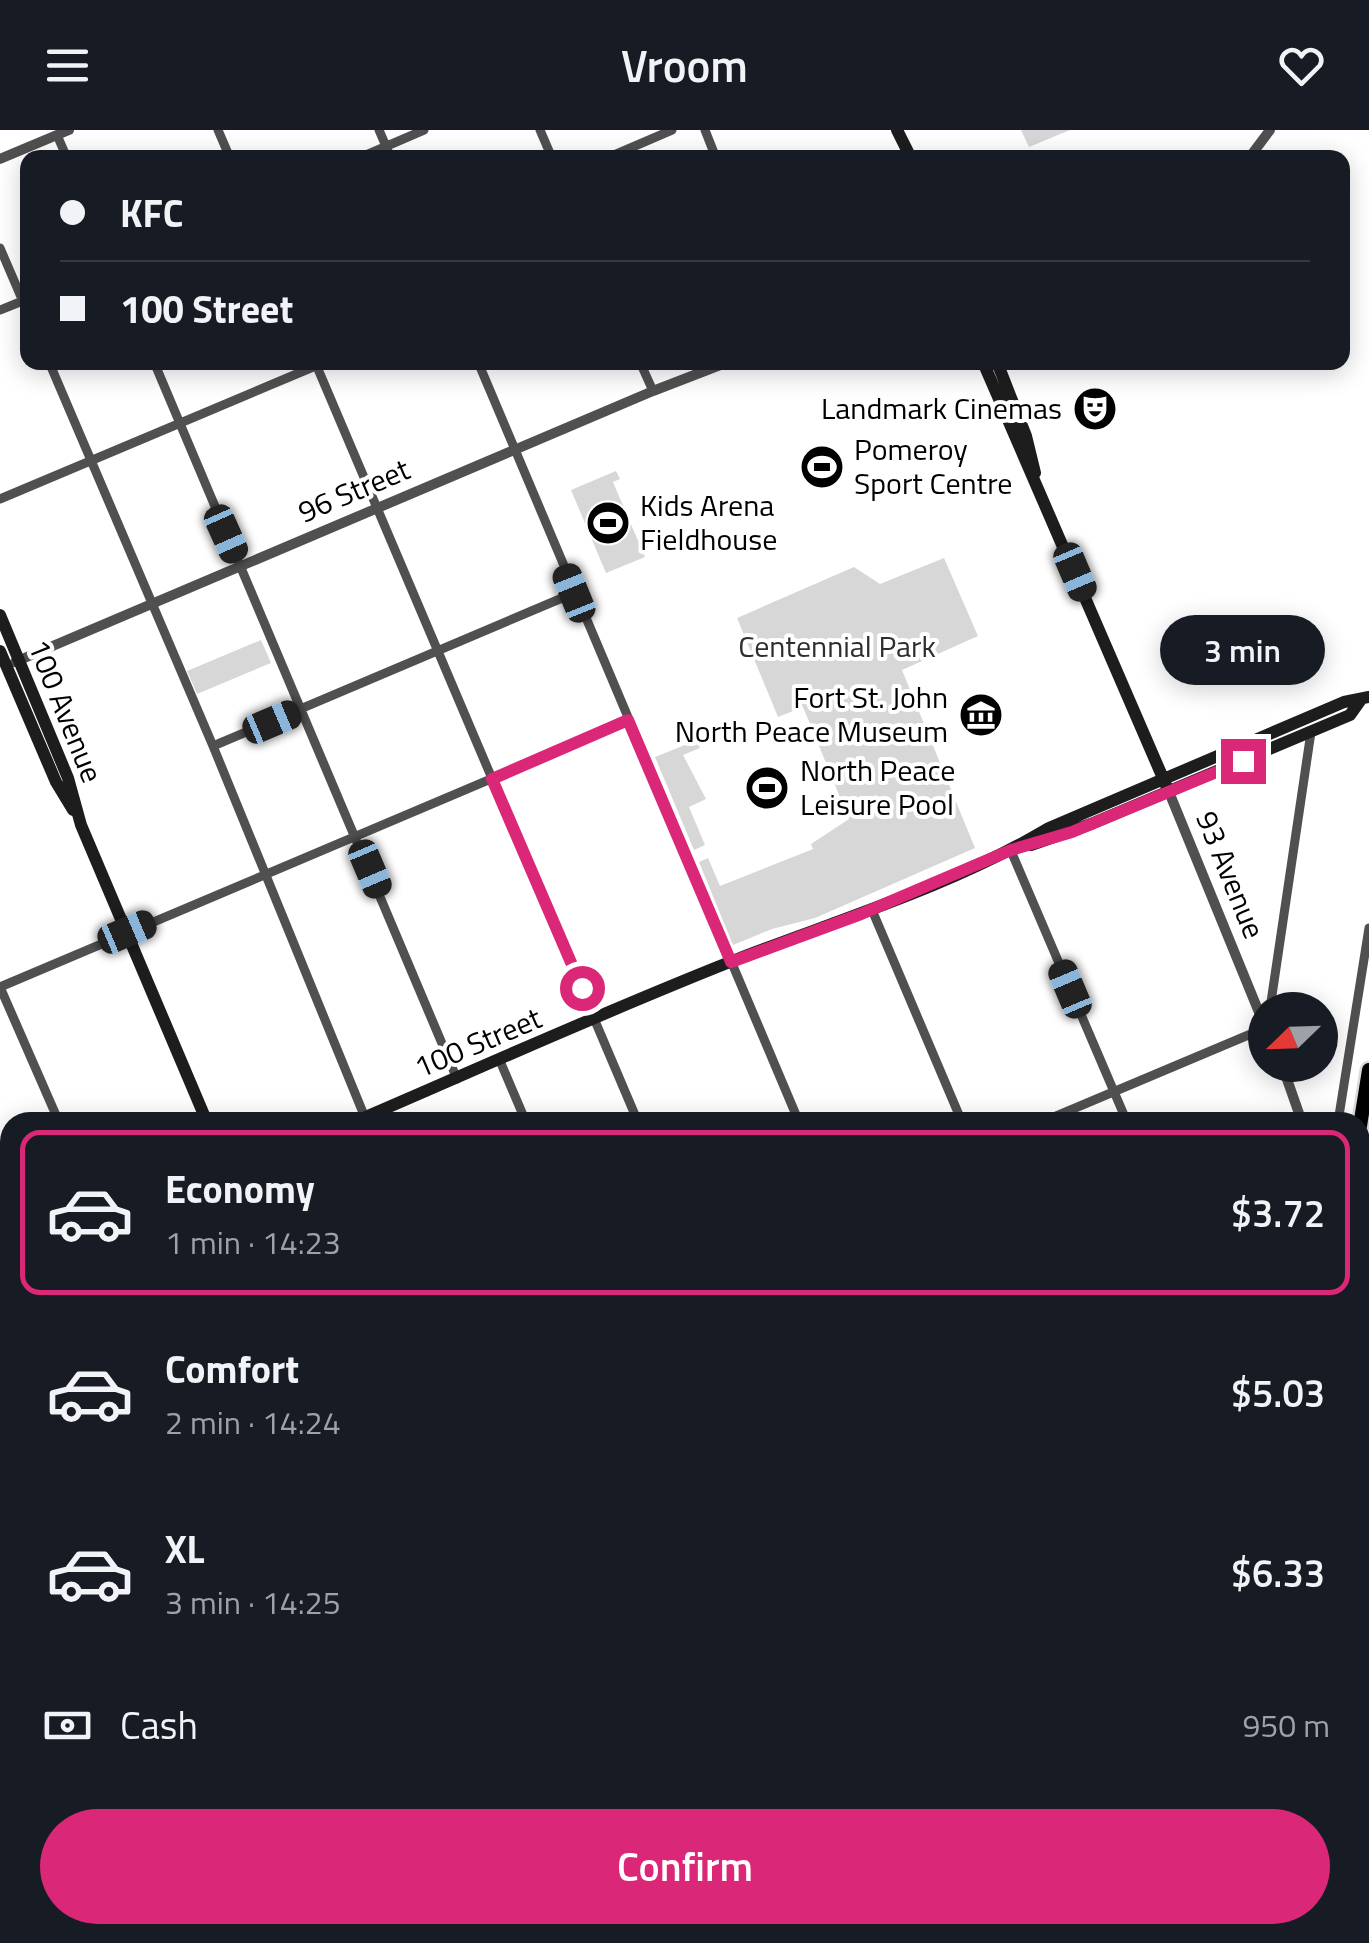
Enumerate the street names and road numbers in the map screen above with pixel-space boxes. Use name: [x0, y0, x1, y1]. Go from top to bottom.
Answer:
street label: 96 Street: [291, 446, 417, 534]
street label: 100 Avenue: [16, 632, 116, 789]
street label: 93 Avenue: [1184, 804, 1277, 945]
street label: 100 Street: [407, 994, 549, 1089]

